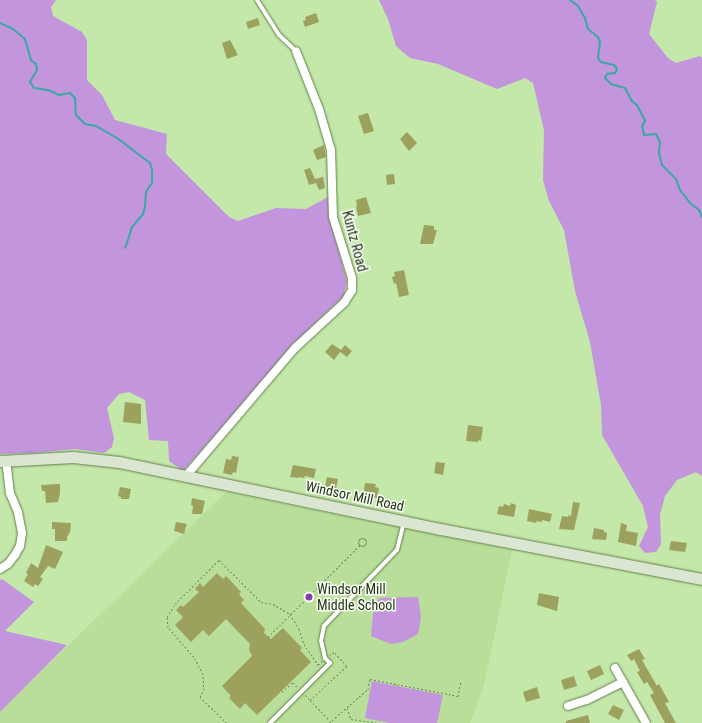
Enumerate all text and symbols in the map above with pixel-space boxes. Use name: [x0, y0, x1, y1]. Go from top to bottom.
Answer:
street label: Kuntz Road: [339, 209, 371, 273]
street label: Windsor Mill Road: [304, 477, 406, 515]
place label: Windsor Mill Middle School: [317, 581, 395, 614]
marker: Windsor Mill Middle School: [304, 592, 314, 602]

